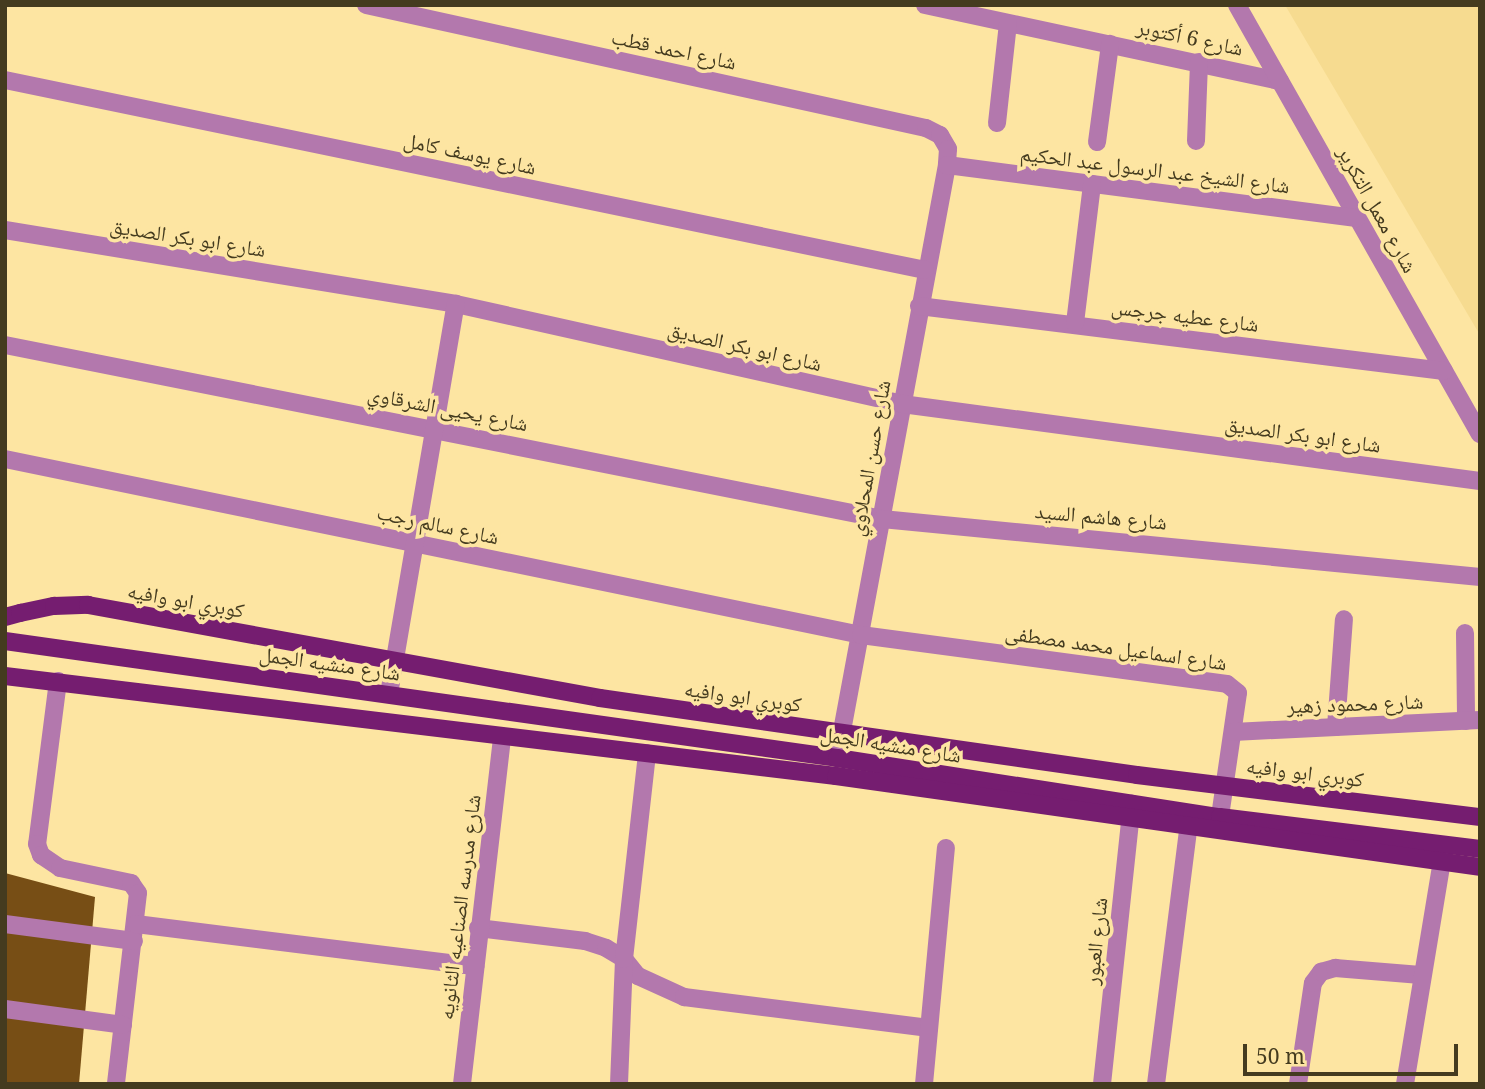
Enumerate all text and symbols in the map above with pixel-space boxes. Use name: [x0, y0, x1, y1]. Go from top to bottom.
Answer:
street label: شارع 6 أكتوبر: [1135, 13, 1245, 61]
street label: شارع احمد قطب: [609, 23, 739, 75]
street label: شارع يوسف كامل: [401, 127, 539, 179]
street label: شارع الشيخ عبد الرسول عبد الحكيم: [1019, 140, 1291, 198]
street label: شارع معمل التكرير: [1333, 141, 1423, 277]
street label: شارع ابو بكر الصديق: [108, 212, 268, 262]
street label: شارع عطيه جرجس: [1110, 293, 1260, 337]
street label: شارع ابو بكر الصديق: [666, 316, 824, 376]
street label: شارع حسن المحلاوي: [843, 378, 895, 538]
street label: شارع يحيى الشرقاوي: [366, 380, 530, 436]
street label: شارع ابو بكر الصديق: [1223, 411, 1383, 457]
street label: شارع هاشم السيد: [1034, 498, 1168, 534]
street label: شارع سالم رجب: [375, 499, 501, 549]
street label: كوبري ابو وافيه: [126, 577, 246, 623]
street label: شارع اسماعيل محمد مصطفى: [1004, 619, 1228, 675]
street label: شارع منشيه الجمل: [258, 641, 402, 685]
street label: كوبري ابو وافيه: [683, 675, 803, 717]
street label: شارع محمود زهير: [1286, 688, 1424, 718]
street label: شارع منشيه الجمل: [819, 720, 963, 768]
street label: كوبري ابو وافيه: [1245, 752, 1365, 792]
street label: شارع مدرسه الصناعيه الثانويه: [433, 793, 485, 1021]
street label: شارع العبور: [1078, 896, 1112, 986]
scale bar: [1247, 1030, 1462, 1074]
text: 50 m: [1256, 1042, 1305, 1070]

